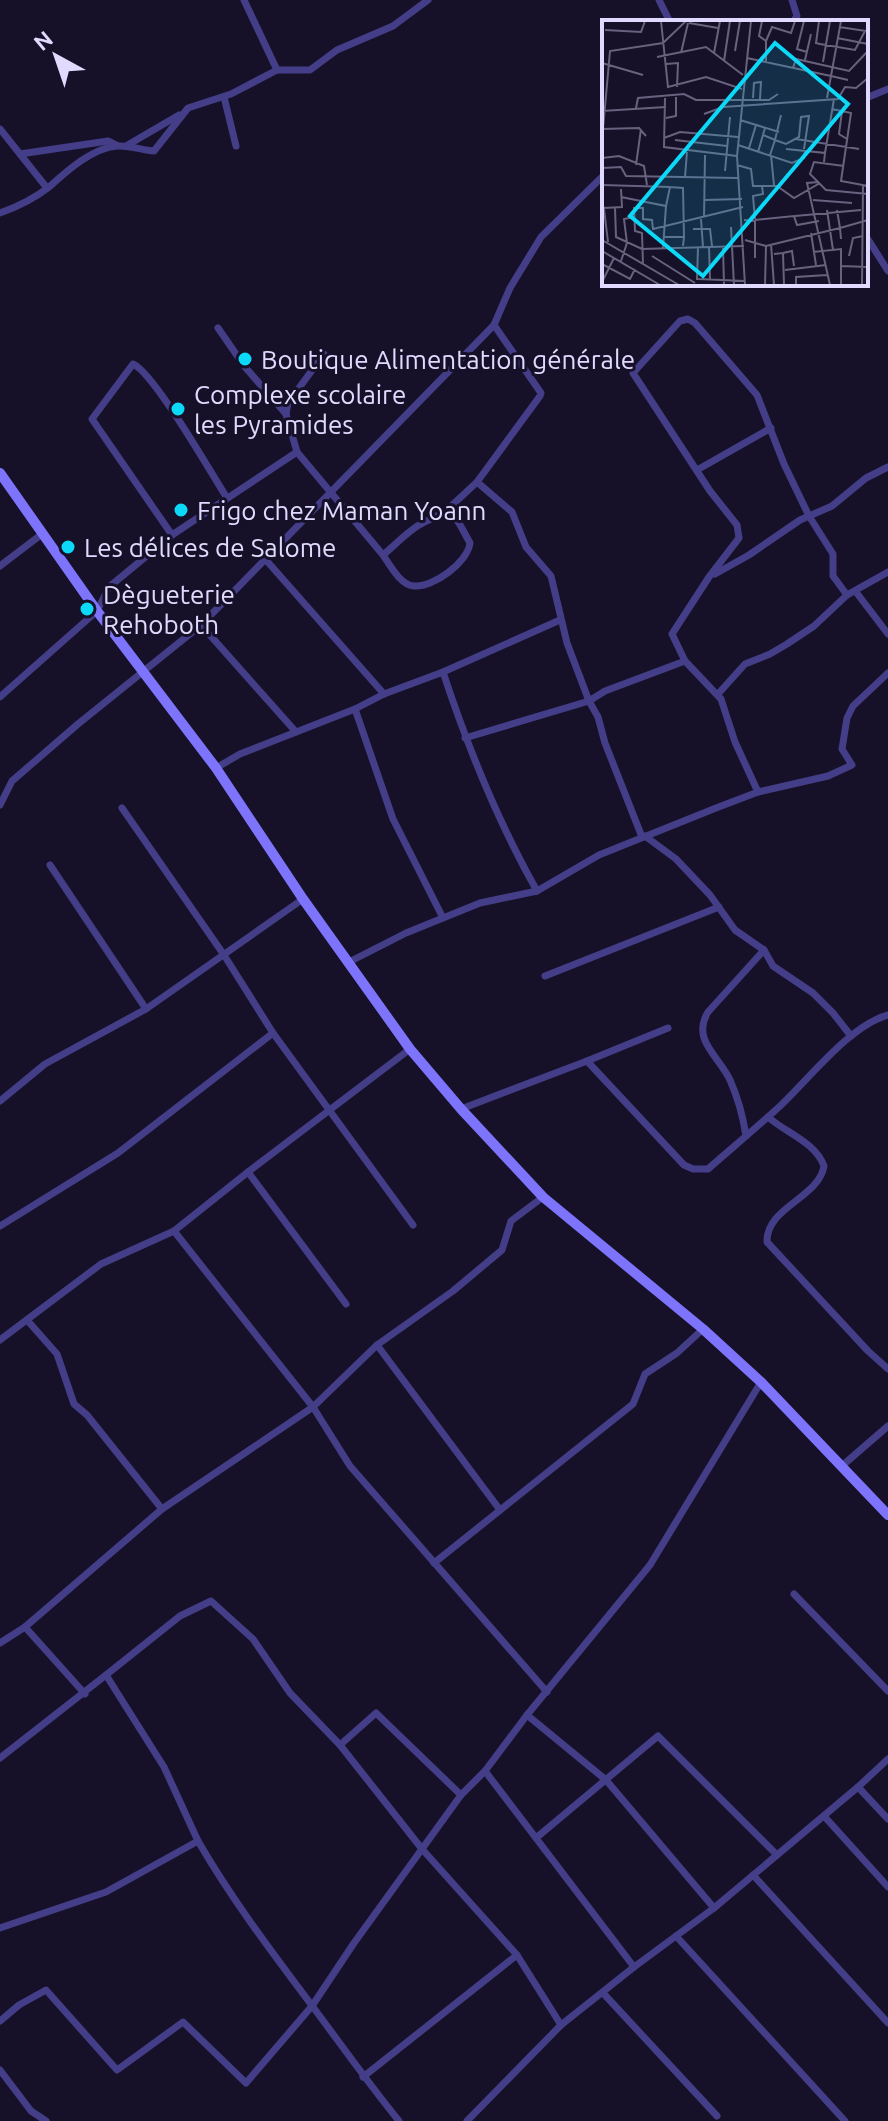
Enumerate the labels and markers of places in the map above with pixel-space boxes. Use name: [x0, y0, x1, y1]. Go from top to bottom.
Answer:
place label: Boutique Alimentation générale: [261, 345, 635, 374]
marker: Boutique Alimentation générale: [236, 350, 254, 368]
place label: Complexe scolaire les Pyramides: [194, 380, 406, 439]
marker: Complexe scolaire les Pyramides: [169, 400, 187, 418]
place label: Frigo chez Maman Yoann: [197, 496, 486, 525]
marker: Frigo chez Maman Yoann: [172, 501, 190, 519]
place label: Les délices de Salome: [84, 533, 336, 562]
marker: Les délices de Salome: [59, 538, 77, 556]
place label: Dègueterie Rehoboth: [103, 580, 235, 639]
marker: Dègueterie Rehoboth: [78, 600, 96, 618]

